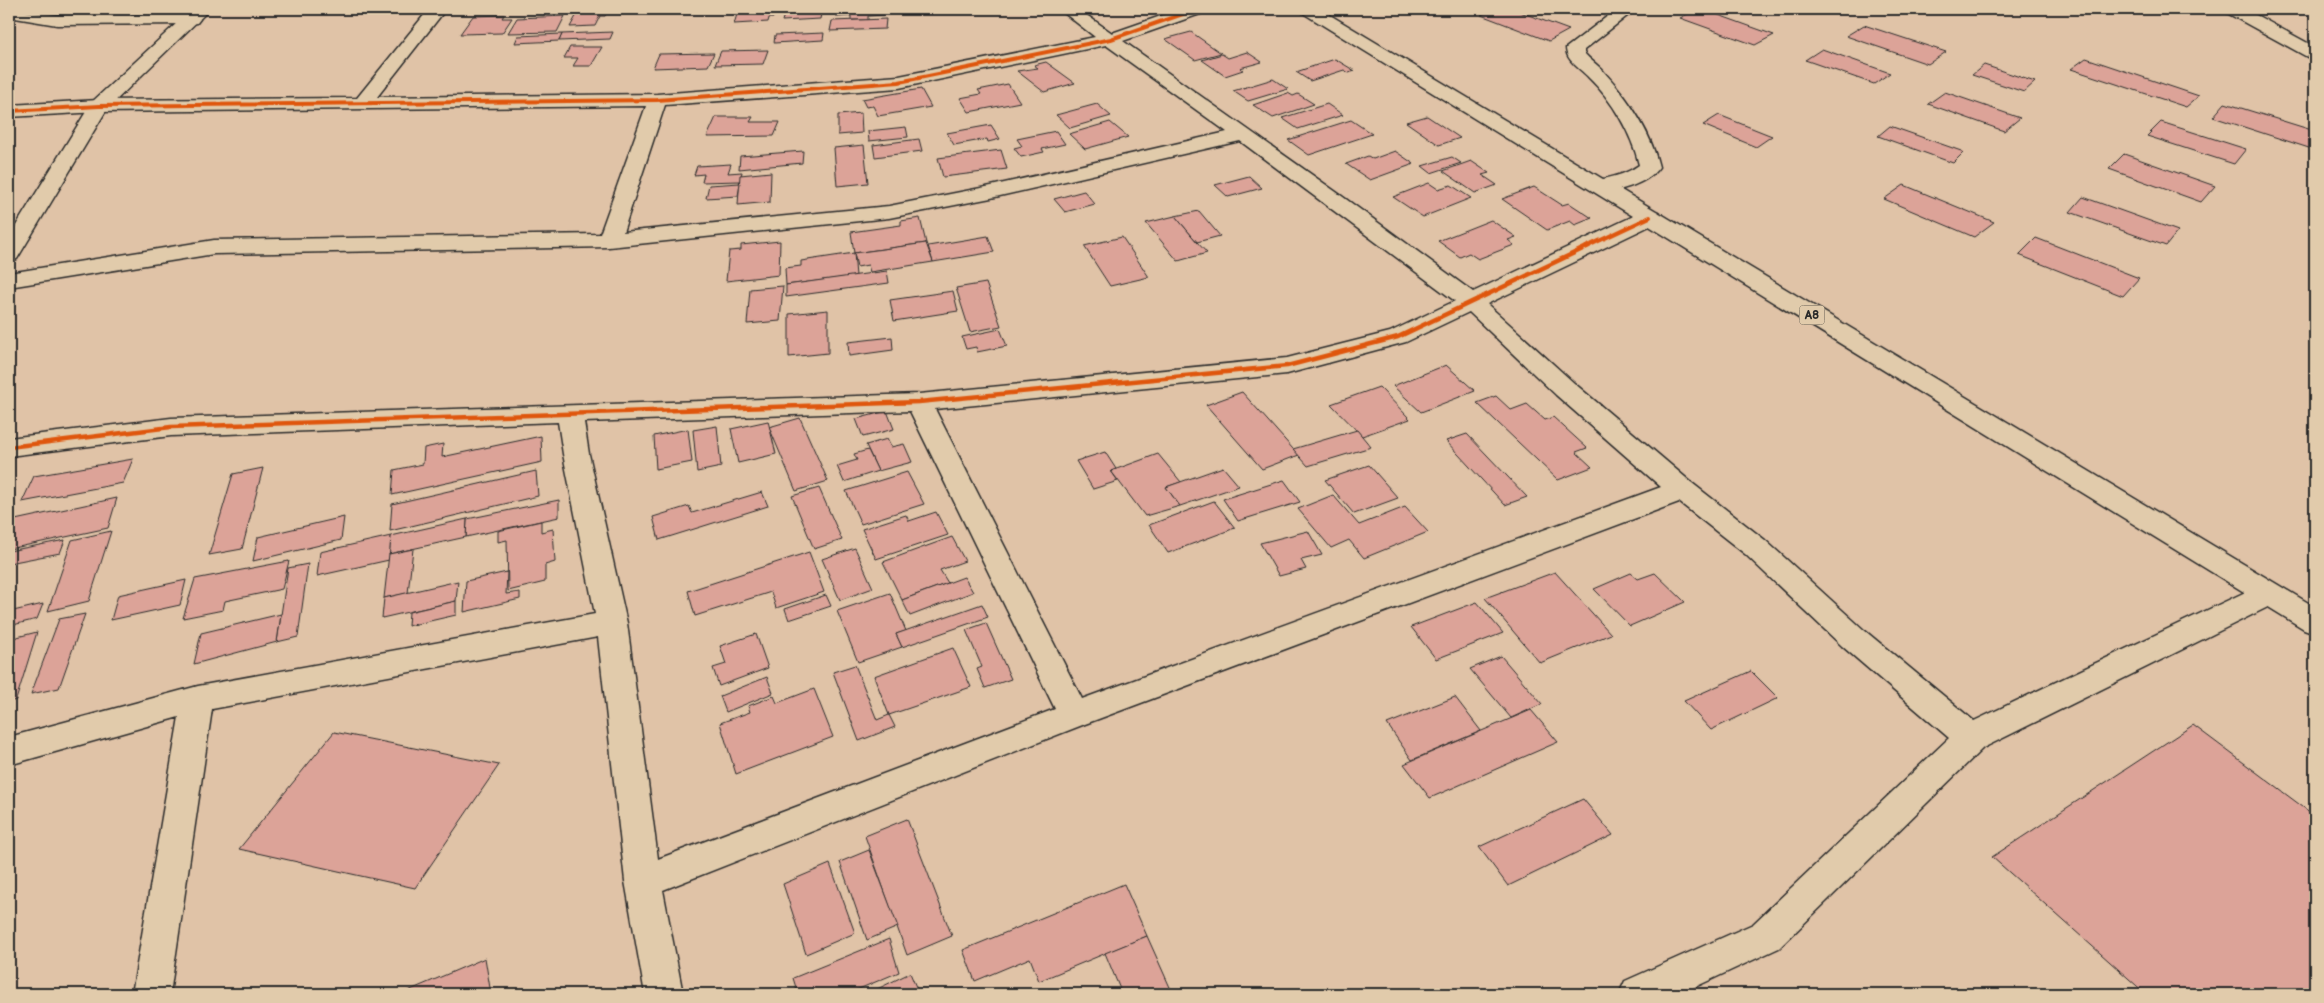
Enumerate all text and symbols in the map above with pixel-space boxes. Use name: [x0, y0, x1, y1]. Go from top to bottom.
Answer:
road number: A8: [1800, 306, 1824, 324]

